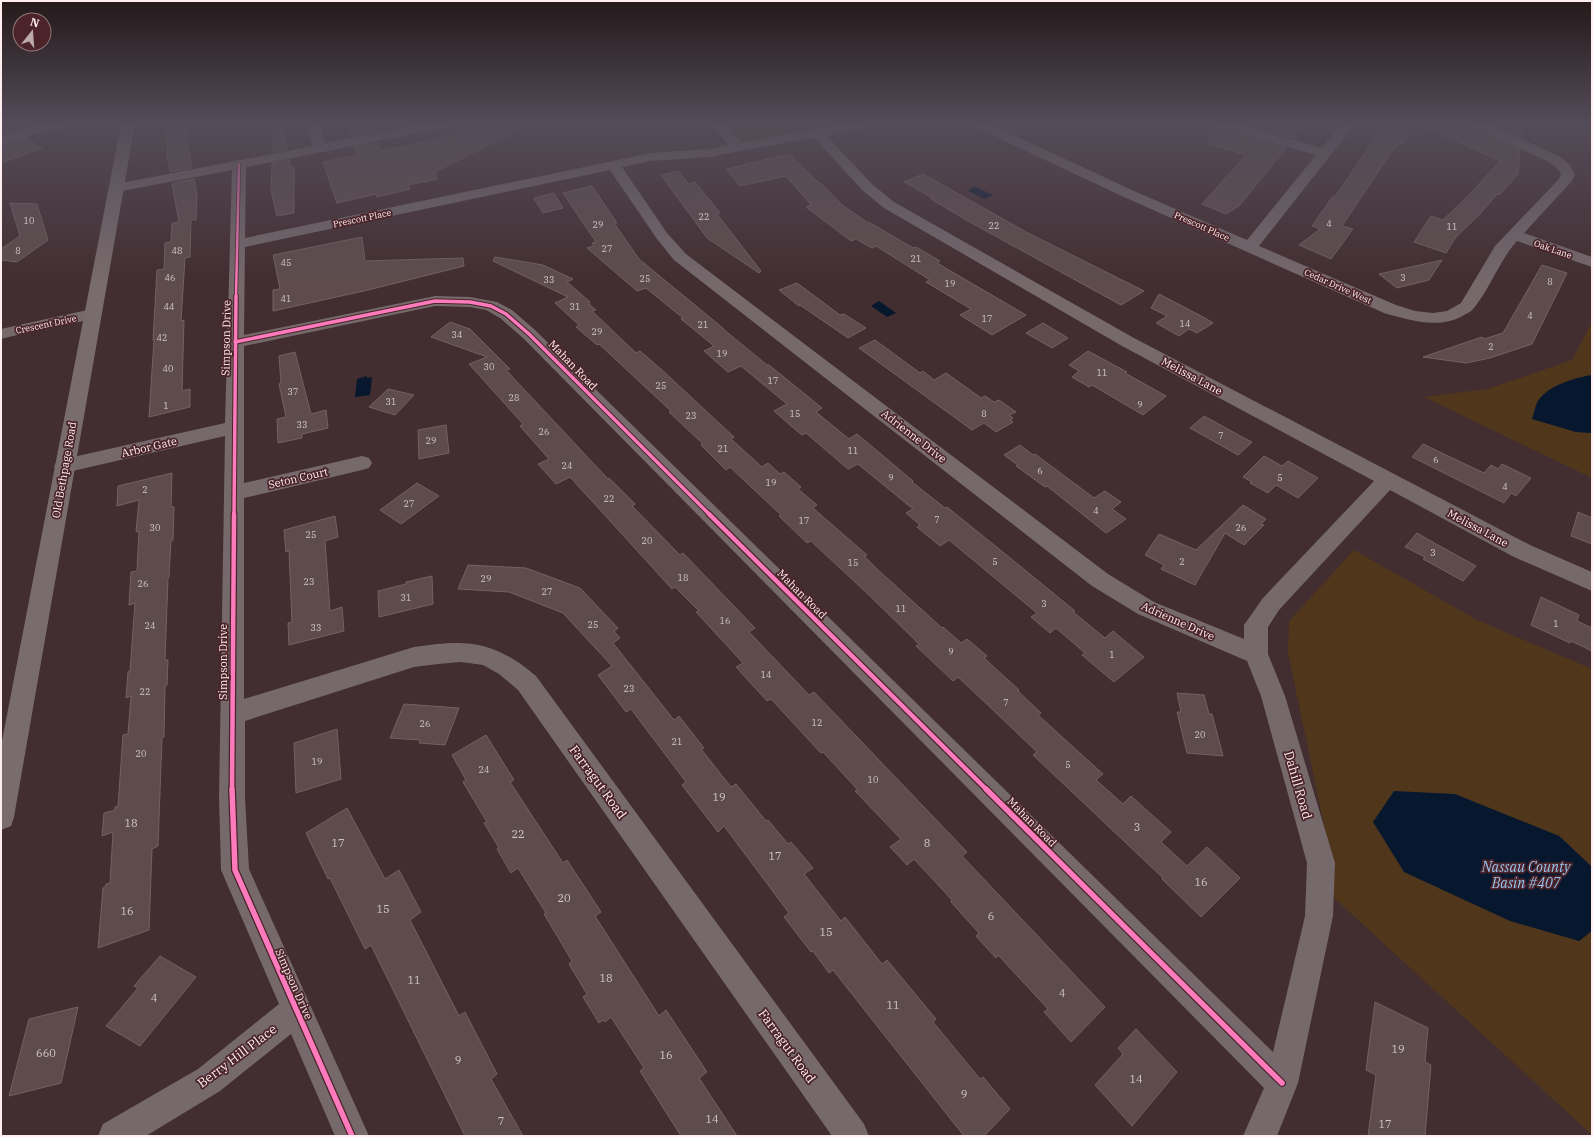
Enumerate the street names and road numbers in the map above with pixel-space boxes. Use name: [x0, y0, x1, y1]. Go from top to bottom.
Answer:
street label: Prescott Place: [332, 206, 392, 230]
street label: Prescott Place: [1173, 209, 1231, 243]
street label: Oak Lane: [1533, 237, 1574, 261]
street label: Cedar Drive West: [1303, 266, 1373, 306]
street label: Simpson Drive: [218, 300, 234, 376]
street label: Crescent Drive: [15, 312, 78, 336]
street label: Mahan Road: [546, 337, 601, 393]
street label: Melissa Lane: [1159, 354, 1225, 398]
street label: Adrienne Drive: [879, 406, 949, 466]
street label: Old Bethpage Road: [49, 420, 79, 519]
street label: Arbor Gate: [120, 434, 178, 460]
street label: Seton Court: [267, 464, 329, 492]
street label: Melissa Lane: [1445, 506, 1511, 550]
street label: Mahan Road: [774, 566, 830, 622]
street label: Adrienne Drive: [1139, 599, 1217, 643]
street label: Simpson Drive: [216, 624, 230, 700]
street label: Farragut Road: [566, 742, 630, 822]
street label: Dahill Road: [1280, 749, 1316, 821]
street label: Mahan Road: [1004, 794, 1060, 850]
street label: Simpson Drive: [272, 946, 316, 1022]
street label: Farragut Road: [755, 1006, 819, 1086]
street label: Berry Hill Place: [194, 1021, 280, 1091]

